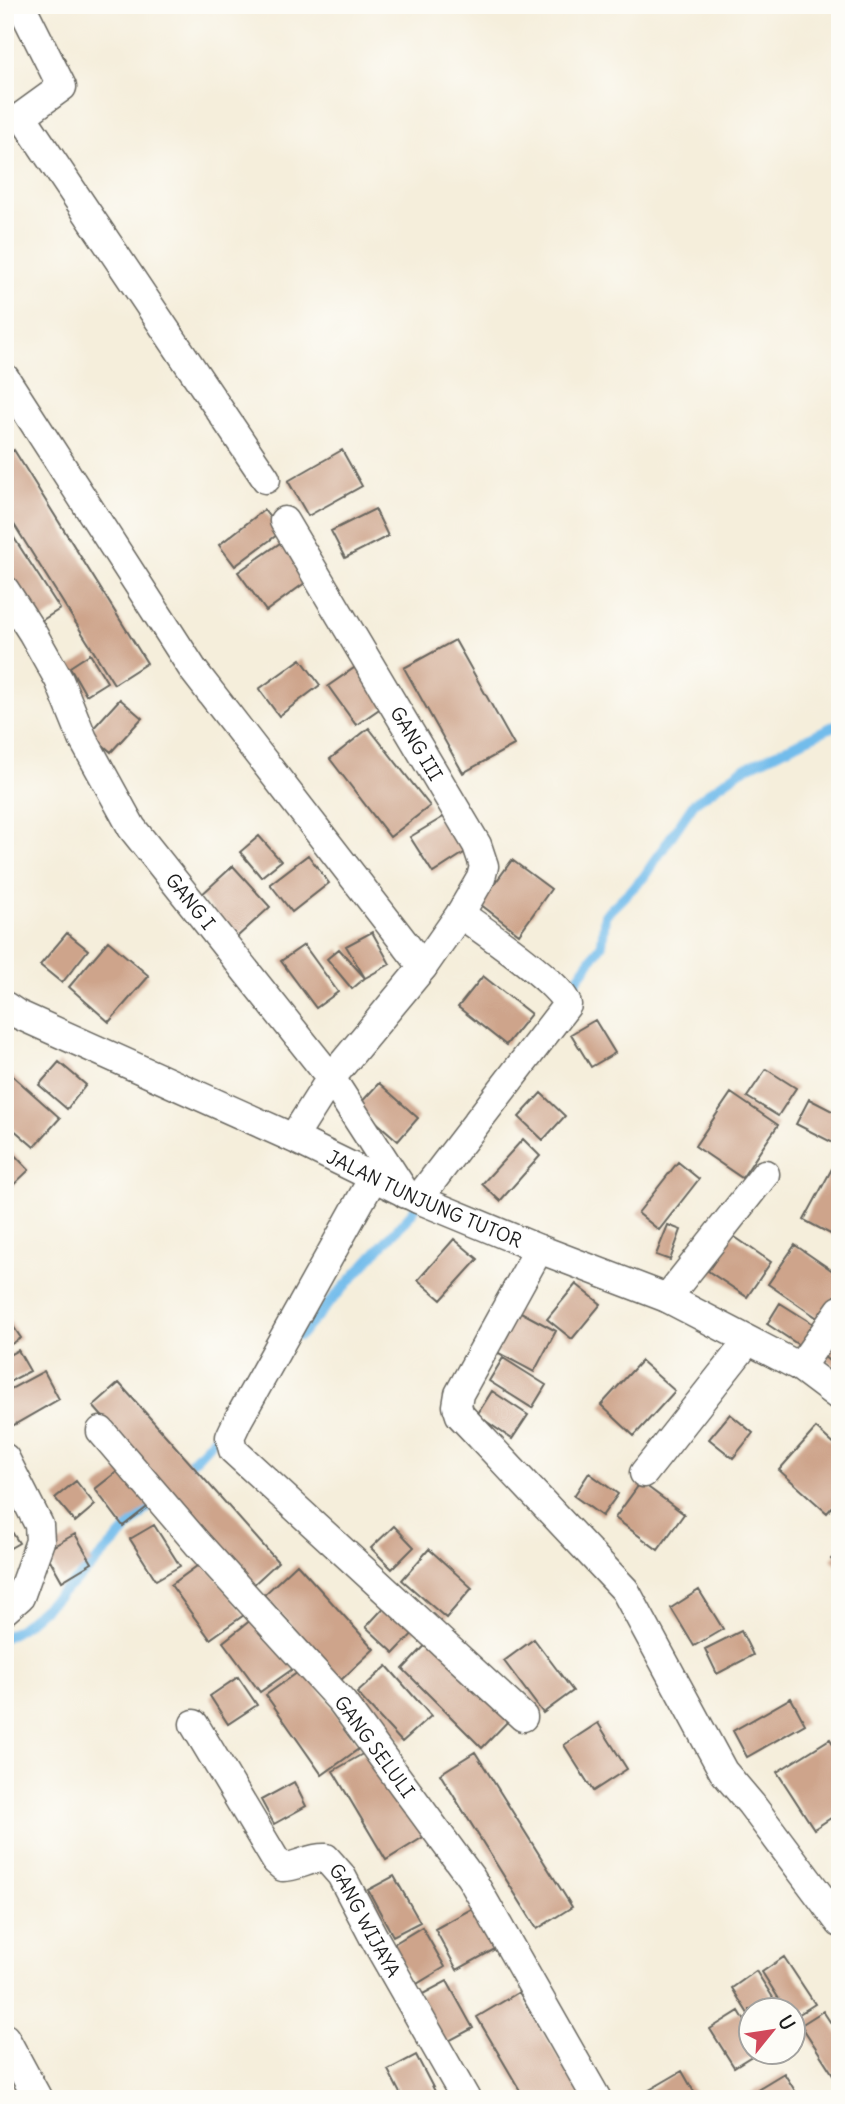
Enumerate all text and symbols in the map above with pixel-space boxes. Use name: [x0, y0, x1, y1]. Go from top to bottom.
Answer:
street label: GANG III: [385, 702, 448, 785]
street label: GANG I: [161, 868, 220, 934]
street label: JALAN TUNJUNG TUTOR: [323, 1144, 526, 1253]
street label: GANG SELULI: [329, 1691, 420, 1802]
street label: GANG WIJAYA: [324, 1858, 406, 1981]
north arrow: [736, 1996, 806, 2066]
text: U: [773, 2011, 800, 2034]

